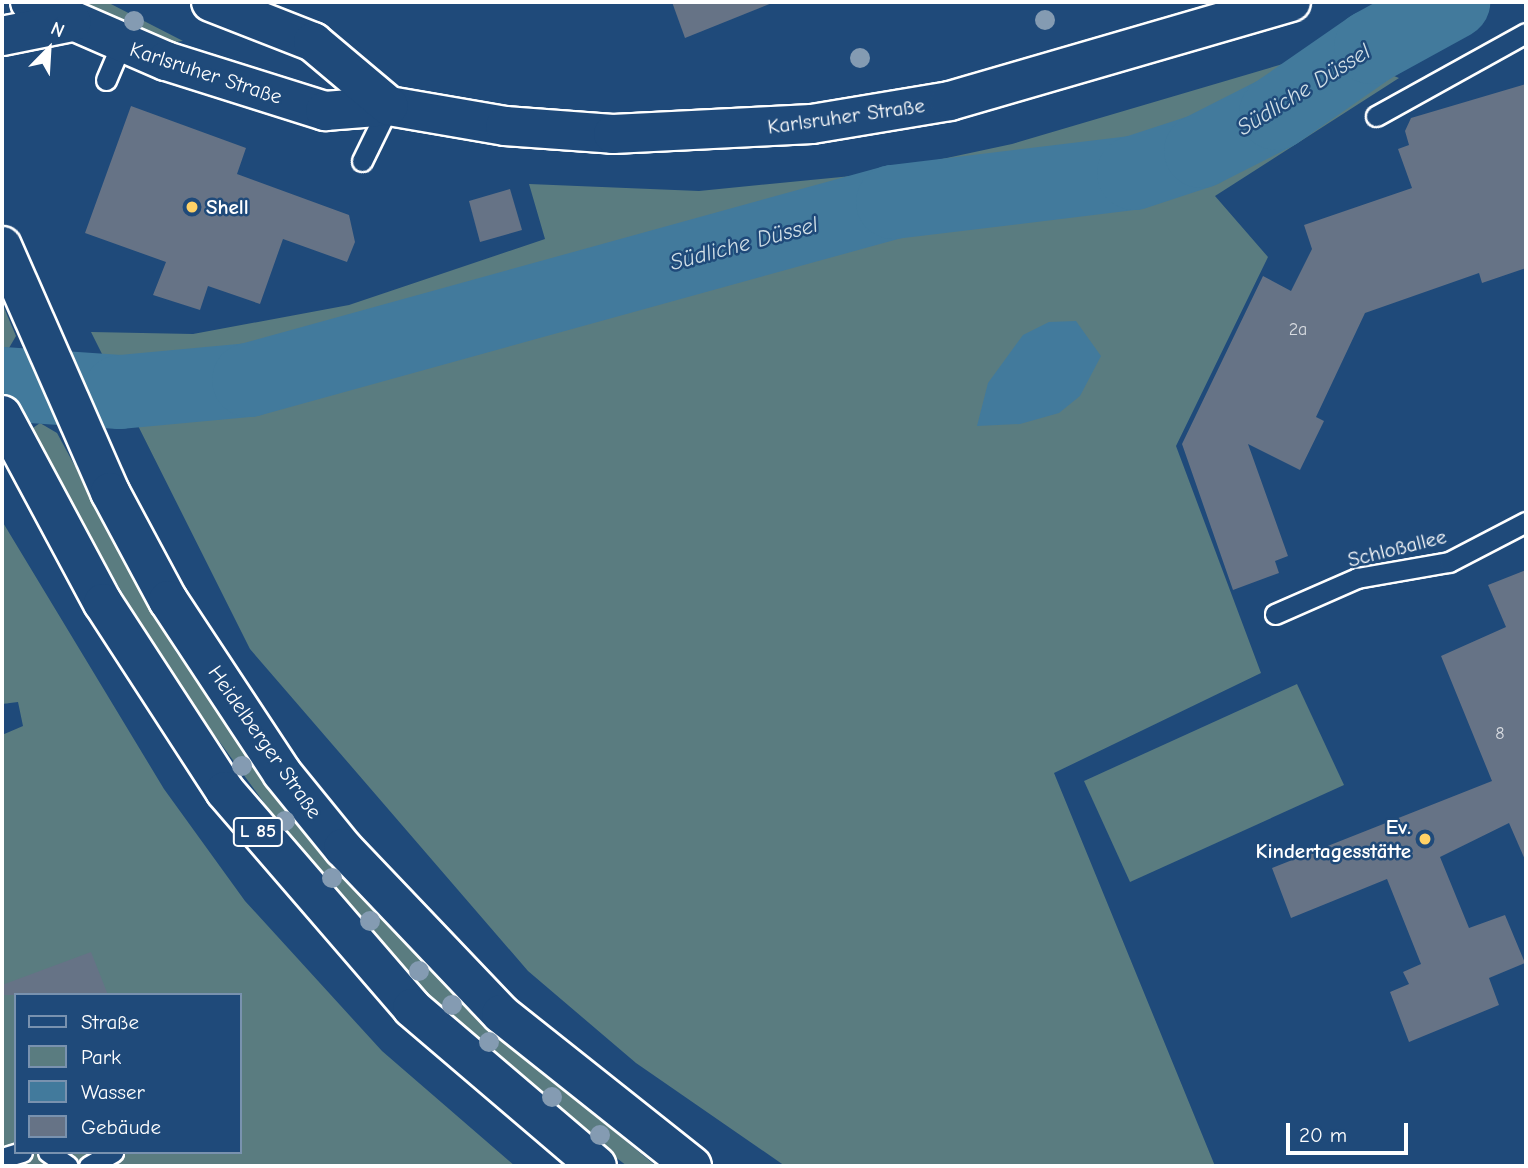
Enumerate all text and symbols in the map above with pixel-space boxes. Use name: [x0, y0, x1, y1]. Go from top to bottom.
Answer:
north arrow: [14, 14, 84, 84]
text: N: [47, 17, 68, 42]
street label: Karlsruher Straße: [127, 37, 285, 109]
water label: Südliche Düssel: [1232, 38, 1376, 142]
street label: Karlsruher Straße: [766, 92, 926, 140]
place label: Shell: [206, 194, 249, 220]
marker: Shell: [184, 199, 200, 215]
water label: Südliche Düssel: [667, 211, 821, 277]
house number: 2a: [1289, 319, 1307, 341]
street label: Schloßallee: [1345, 524, 1449, 572]
street label: Heidelberger Straße: [203, 661, 327, 823]
house number: 8: [1495, 723, 1505, 745]
place label: Ev. Kindertagesstätte: [1256, 814, 1411, 864]
road number: L 85: [232, 817, 284, 848]
marker: Ev. Kindertagesstätte: [1417, 831, 1433, 847]
legend: [14, 993, 242, 1154]
text: Straße: [81, 1010, 139, 1034]
text: Park: [81, 1045, 121, 1069]
text: Wasser: [81, 1080, 145, 1104]
scale bar: [1290, 1108, 1412, 1152]
text: Gebäude: [81, 1115, 161, 1139]
text: 20 m: [1299, 1123, 1347, 1147]

